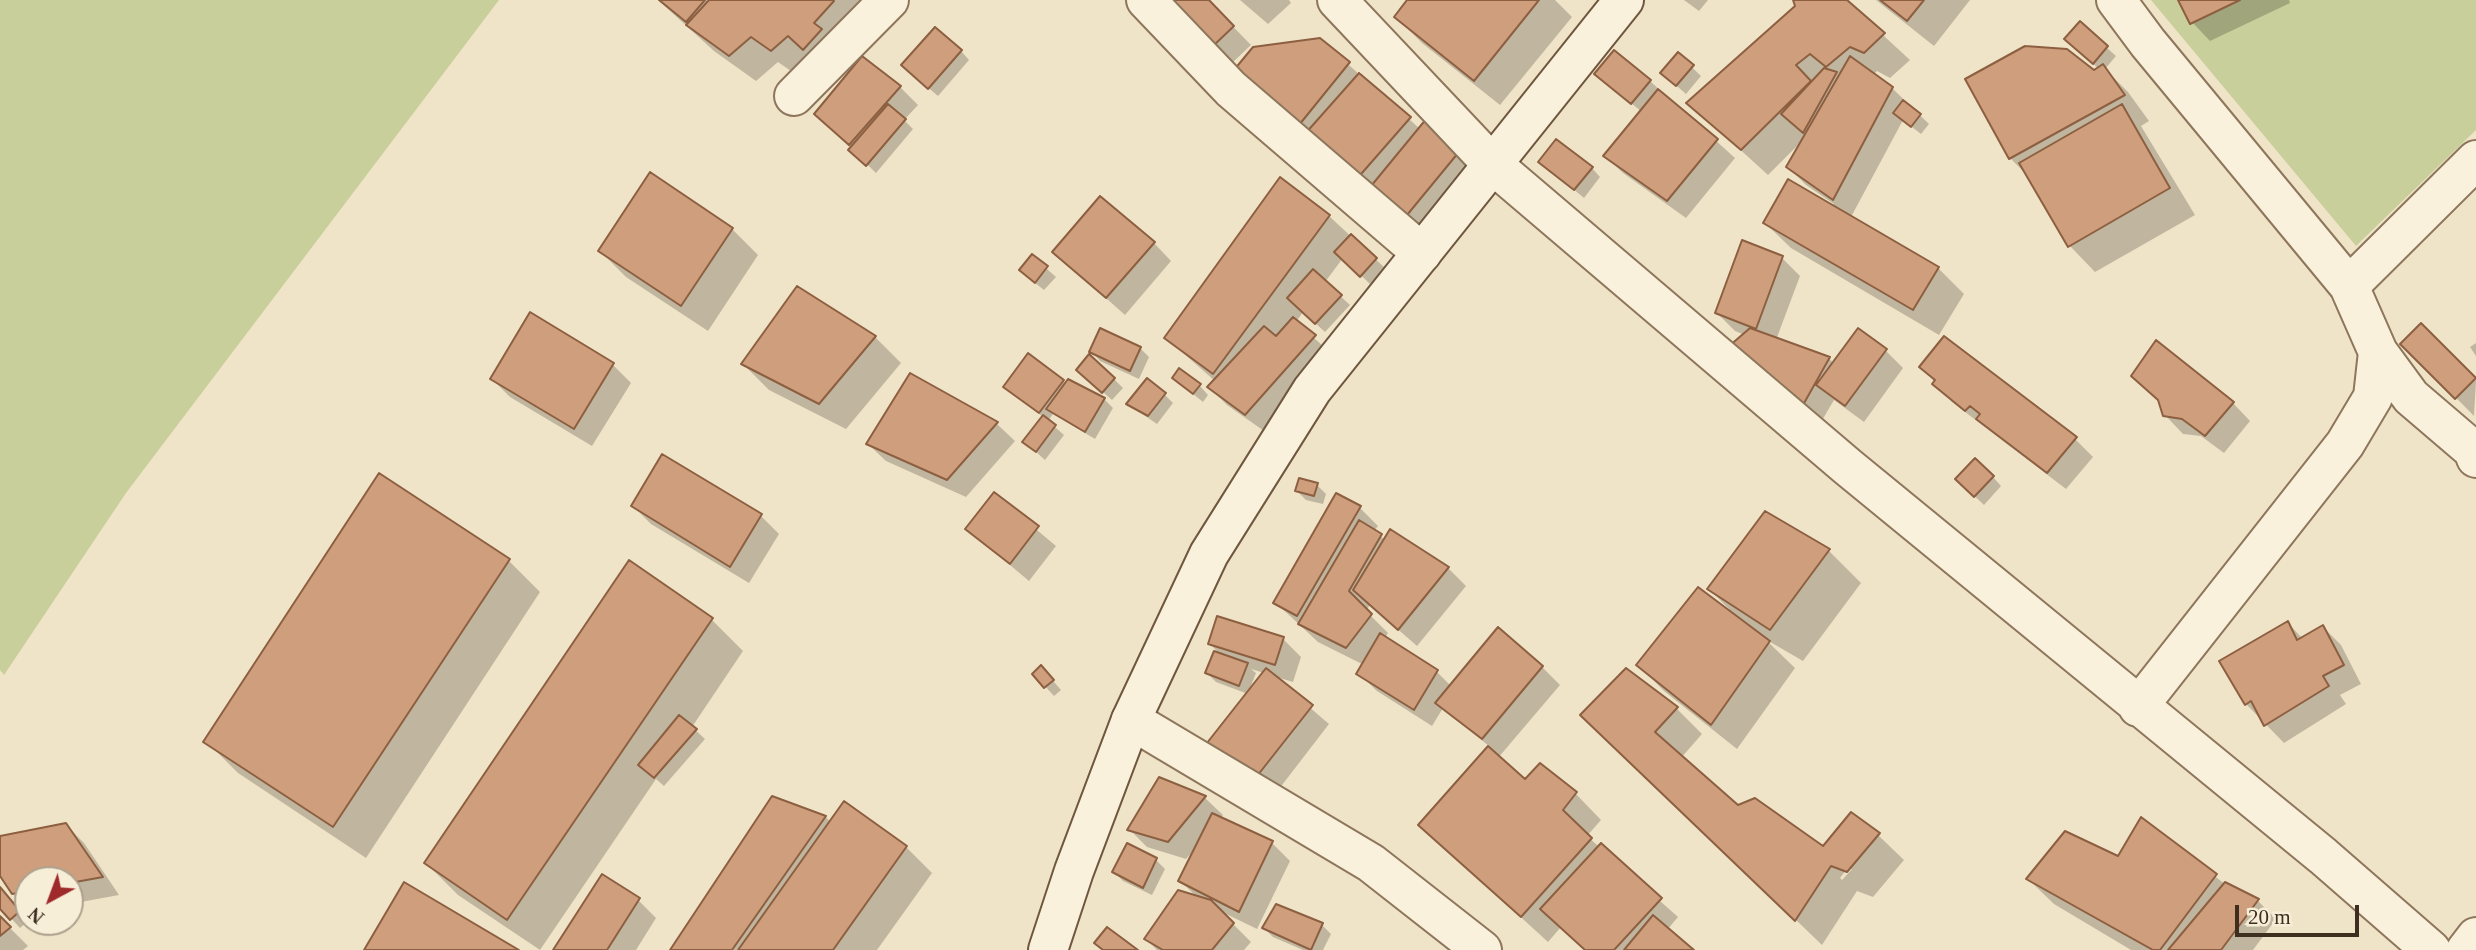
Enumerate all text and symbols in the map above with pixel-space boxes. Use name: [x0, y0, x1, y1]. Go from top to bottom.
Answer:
north arrow: [14, 866, 84, 936]
scale bar: [2238, 890, 2362, 934]
text: N: [24, 903, 48, 928]
text: 20 m: [2248, 905, 2291, 929]

